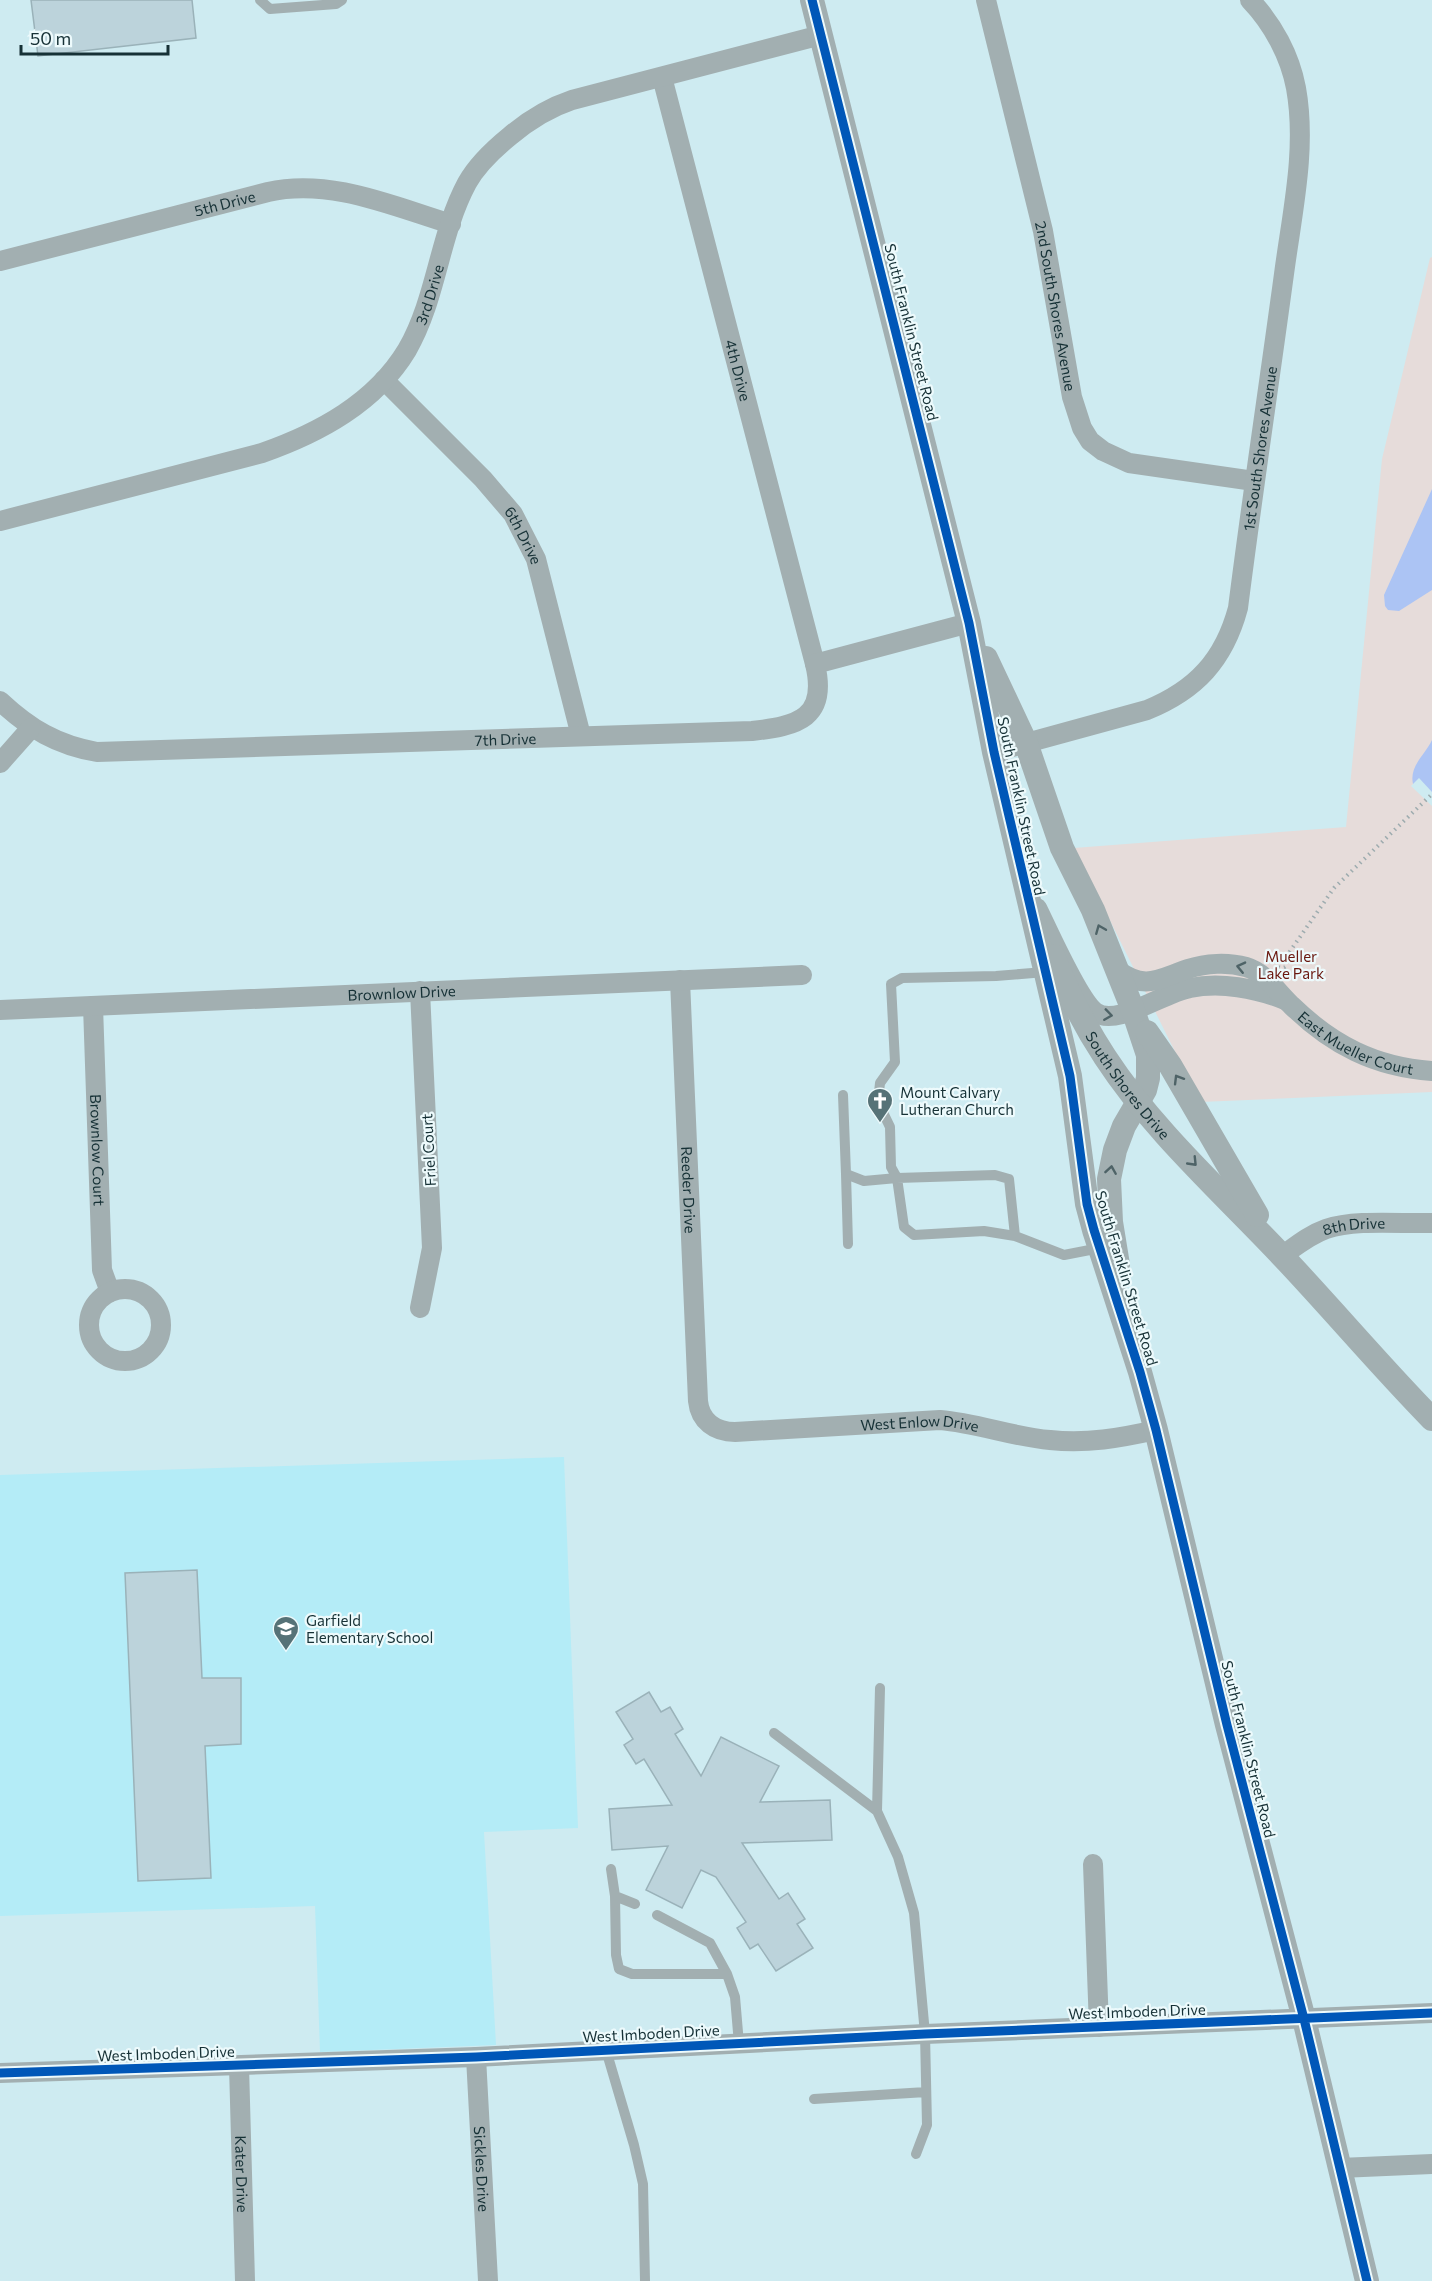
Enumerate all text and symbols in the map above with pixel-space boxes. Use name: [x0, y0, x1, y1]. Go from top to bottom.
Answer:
scale bar: [21, 18, 168, 56]
text: 50 m: [30, 27, 71, 49]
street label: 5th Drive: [192, 187, 257, 220]
street label: 2nd South Shores Avenue: [1032, 219, 1080, 392]
street label: South Franklin Street Road: [881, 242, 943, 422]
street label: 3rd Drive: [411, 262, 447, 327]
street label: 4th Drive: [722, 337, 755, 403]
street label: 1st South Shores Avenue: [1239, 365, 1280, 532]
street label: 6th Drive: [501, 502, 546, 566]
street label: South Franklin Street Road: [994, 715, 1050, 897]
street label: 7th Drive: [474, 729, 537, 749]
one-way arrow: [1095, 924, 1107, 935]
park label: Mueller Lake Park: [1258, 947, 1324, 982]
one-way arrow: [1236, 961, 1246, 974]
street label: Brownlow Drive: [347, 981, 456, 1004]
street label: East Mueller Court: [1295, 1007, 1415, 1078]
one-way arrow: [1103, 1009, 1113, 1021]
street label: South Shores Drive: [1082, 1028, 1174, 1143]
one-way arrow: [1174, 1075, 1185, 1085]
place label: Mount Calvary Lutheran Church: [900, 1083, 1014, 1118]
church icon: Mount Calvary Lutheran Church: [865, 1086, 895, 1124]
street label: Brownlow Court: [87, 1094, 109, 1206]
street label: Friel Court: [417, 1113, 439, 1187]
street label: Reeder Drive: [678, 1146, 700, 1234]
one-way arrow: [1185, 1155, 1196, 1166]
one-way arrow: [1104, 1165, 1117, 1175]
street label: South Franklin Street Road: [1092, 1188, 1162, 1368]
street label: 8th Drive: [1320, 1214, 1385, 1239]
street label: West Enlow Drive: [860, 1411, 981, 1435]
place label: Garfield Elementary School: [306, 1611, 433, 1646]
school or university icon: Garfield Elementary School: [271, 1614, 301, 1652]
street label: South Franklin Street Road: [1218, 1659, 1280, 1839]
street label: West Imboden Drive: [1068, 2000, 1206, 2022]
street label: West Imboden Drive: [582, 2020, 720, 2046]
street label: West Imboden Drive: [97, 2042, 235, 2064]
street label: Sickles Drive: [471, 2125, 493, 2212]
street label: Kater Drive: [232, 2135, 252, 2213]

